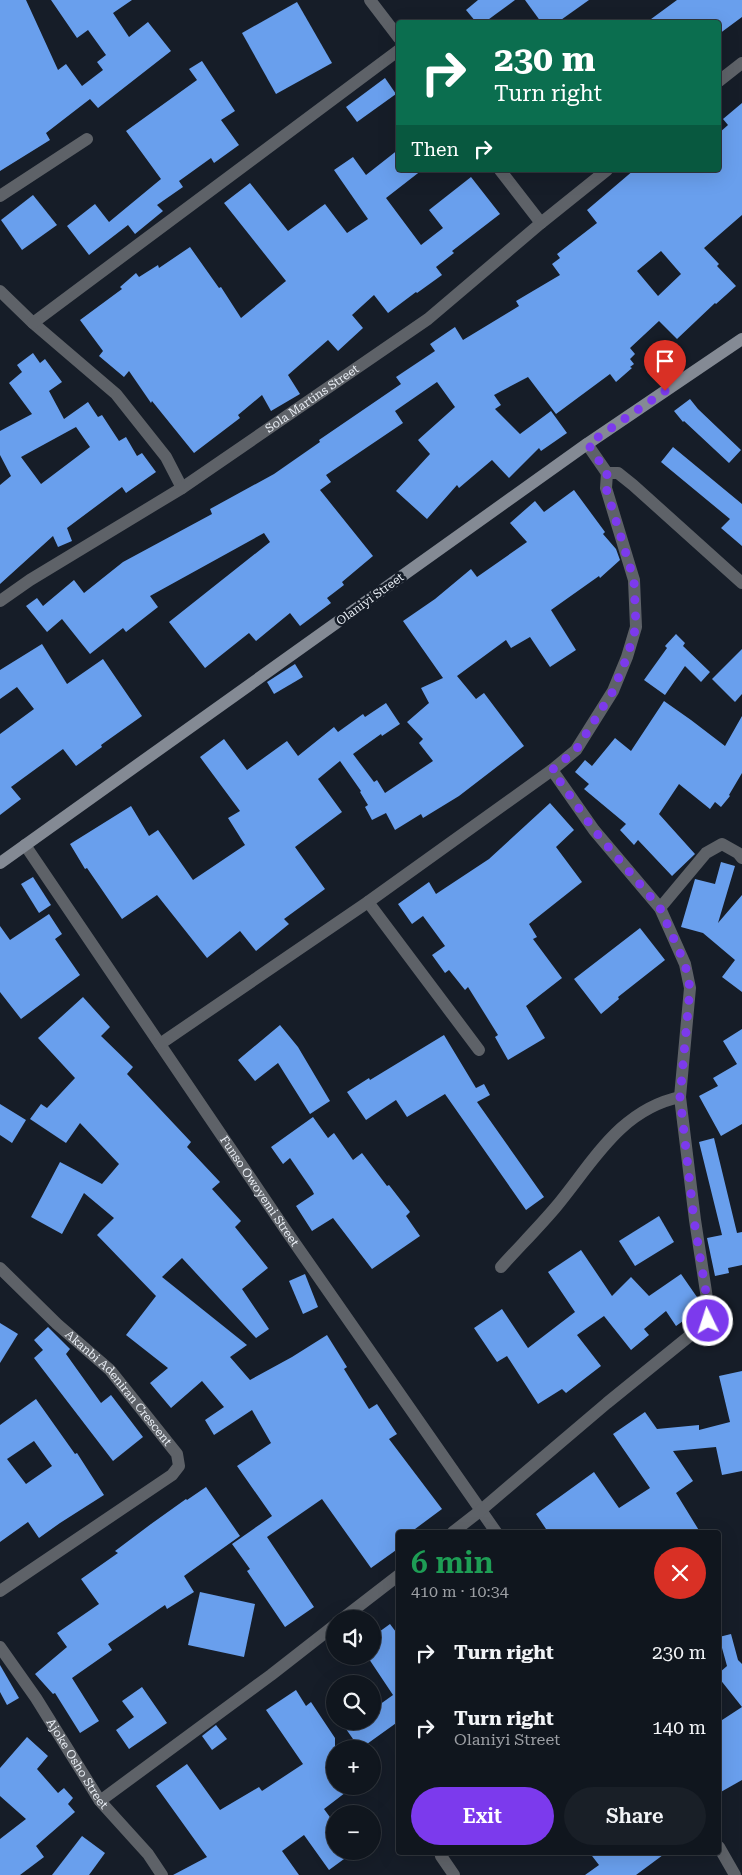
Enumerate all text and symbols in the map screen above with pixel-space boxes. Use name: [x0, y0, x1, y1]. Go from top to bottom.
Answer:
text: 230 m: [494, 39, 595, 80]
icon: right: [411, 40, 476, 105]
text: Turn right: [494, 81, 602, 106]
icon: right: [469, 135, 497, 163]
text: Then: [411, 138, 459, 161]
pin: [644, 340, 686, 391]
icon: arrive: [651, 347, 679, 375]
street label: Sola Martins Street: [262, 361, 362, 436]
street label: Olaniyi Street: [334, 570, 407, 628]
street label: Funso Owoyemi Street: [217, 1133, 302, 1250]
position arrow: [681, 1294, 733, 1346]
street label: Akanbi Adeniran Crescent: [62, 1327, 175, 1449]
text: 6 min: [411, 1545, 494, 1580]
button: close: [654, 1547, 706, 1599]
text: 410 m · 10:34: [411, 1582, 509, 1601]
map controls: [326, 1610, 381, 1860]
button: sound: [326, 1610, 381, 1665]
icon: right: [411, 1639, 439, 1667]
text: Turn right: [454, 1641, 554, 1664]
text: 230 m: [652, 1641, 706, 1664]
button: search: [326, 1675, 381, 1730]
text: Turn right: [454, 1707, 554, 1730]
icon: right: [411, 1714, 439, 1742]
street label: Ajoke Osho Street: [44, 1716, 111, 1812]
text: 140 m: [652, 1716, 706, 1739]
text: Olaniyi Street: [454, 1730, 560, 1749]
button: +: [326, 1740, 381, 1795]
button: Exit: [411, 1787, 554, 1845]
button: Share: [564, 1787, 706, 1845]
button: −: [326, 1805, 381, 1860]

